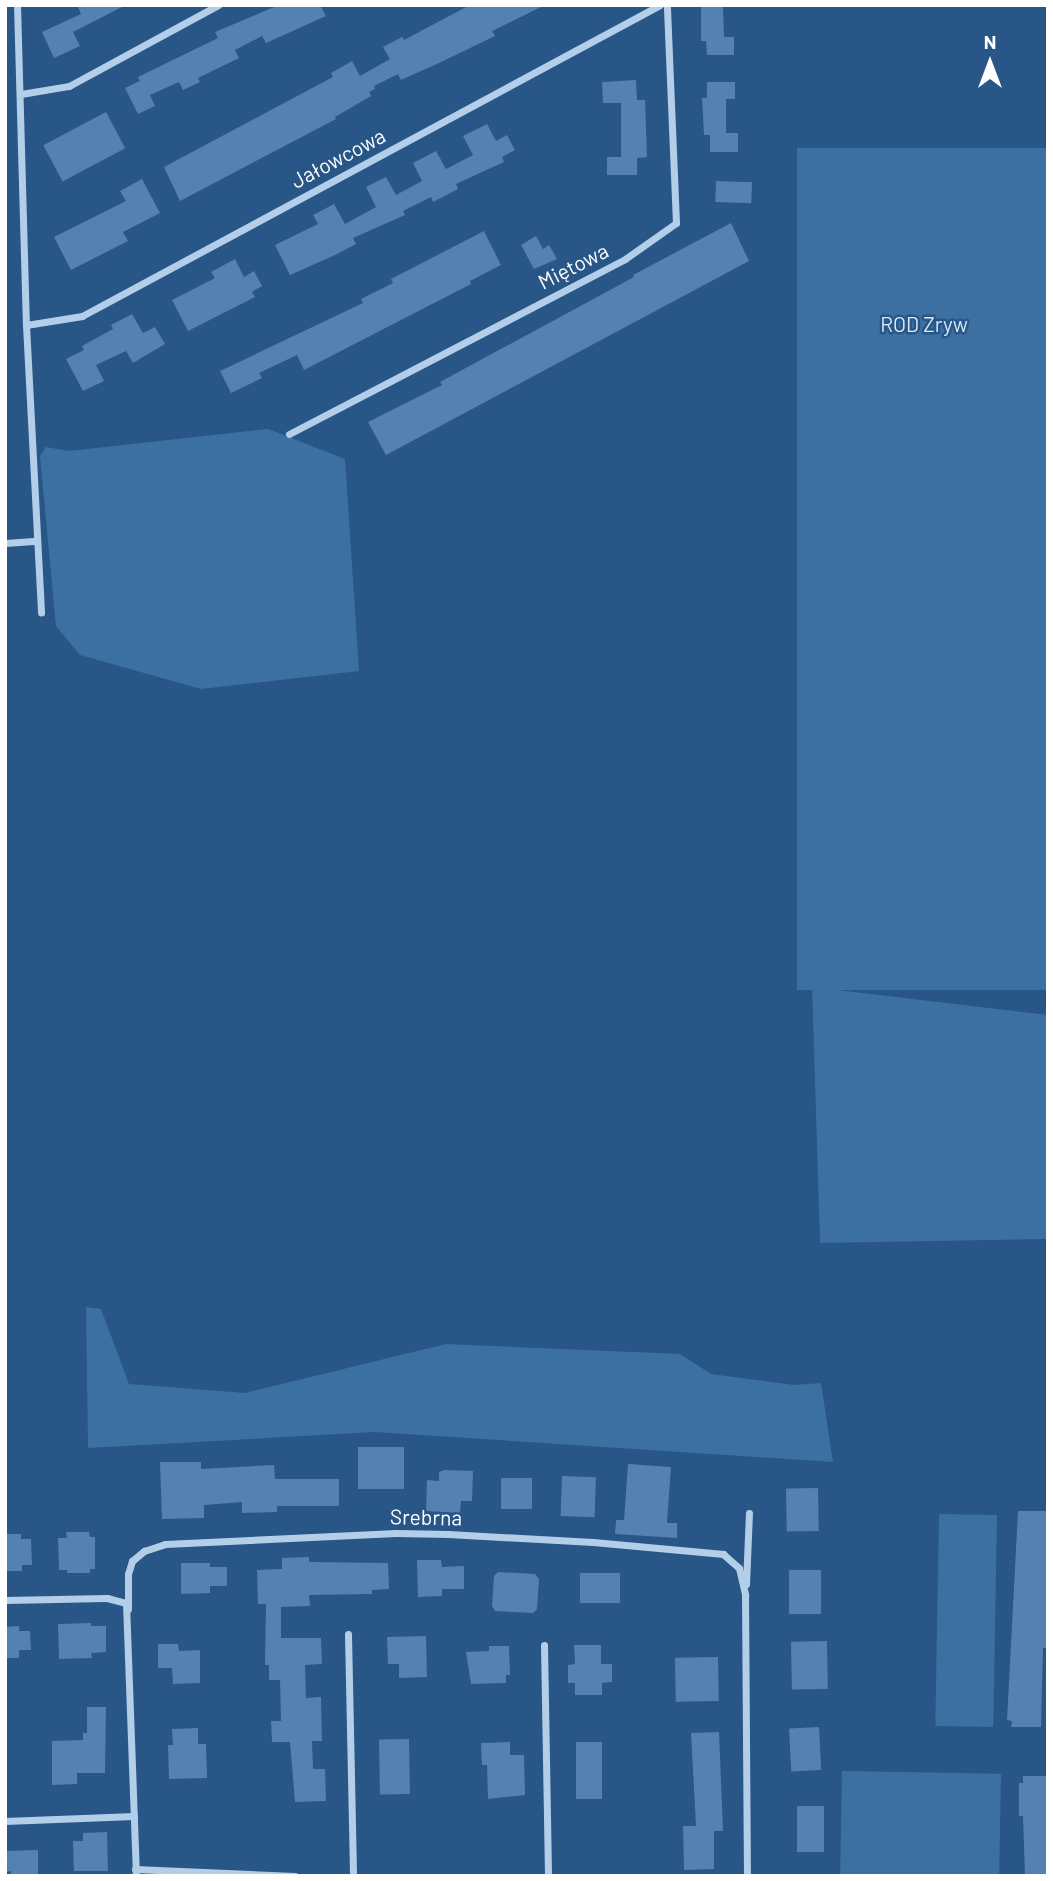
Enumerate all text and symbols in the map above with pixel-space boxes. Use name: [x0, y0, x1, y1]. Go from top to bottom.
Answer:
north arrow: [955, 28, 1025, 98]
text: N: [984, 30, 996, 53]
street label: Jałowcowa: [286, 123, 390, 193]
street label: Miętowa: [534, 238, 612, 294]
park label: ROD Zryw: [880, 311, 968, 337]
street label: Srebrna: [390, 1504, 462, 1530]

